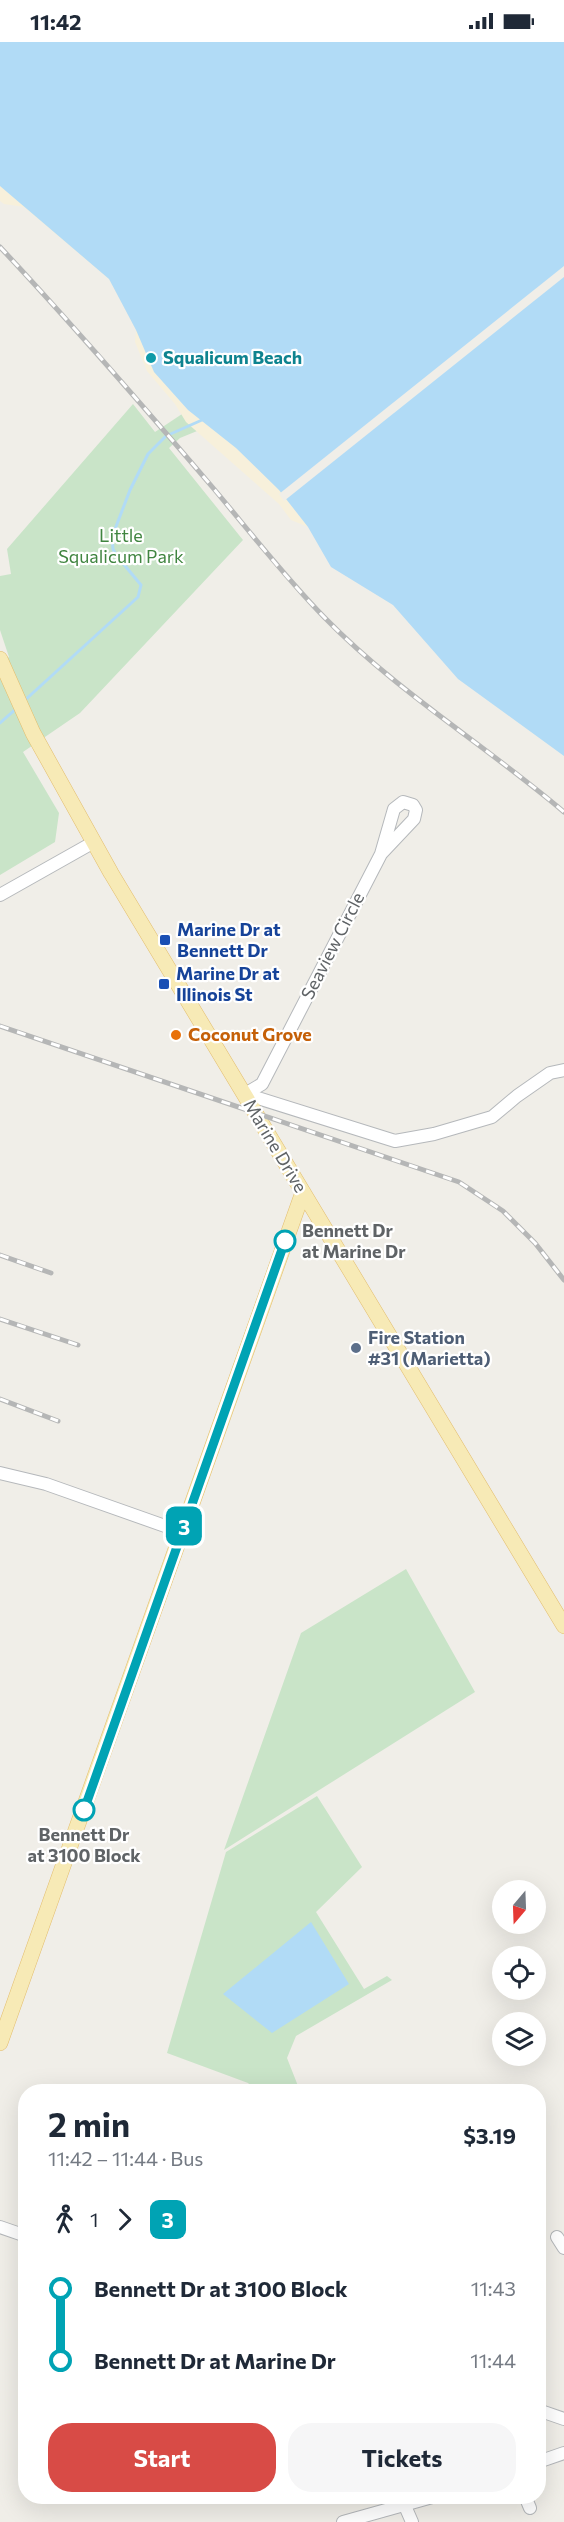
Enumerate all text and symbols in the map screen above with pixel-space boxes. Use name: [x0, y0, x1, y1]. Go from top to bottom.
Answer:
text: 11:42: [30, 8, 82, 35]
place label: Squalicum Beach: [163, 346, 302, 368]
marker: Squalicum Beach: [144, 351, 158, 365]
park label: Little Squalicum Park: [58, 524, 184, 567]
street label: Seaview Circle: [296, 888, 368, 1003]
place label: Marine Dr at Bennett Dr: [177, 918, 281, 961]
marker: Marine Dr at Bennett Dr: [158, 933, 172, 947]
place label: Marine Dr at Illinois St: [176, 962, 280, 1005]
marker: Marine Dr at Illinois St: [157, 977, 171, 991]
place label: Coconut Grove: [188, 1023, 312, 1045]
marker: Coconut Grove: [169, 1028, 183, 1042]
street label: Marine Drive: [239, 1095, 312, 1196]
place label: Bennett Dr at Marine Dr: [302, 1219, 406, 1262]
marker: Bennett Dr at Marine Dr: [274, 1230, 296, 1252]
place label: Fire Station #31 (Marietta): [368, 1326, 491, 1369]
marker: Fire Station #31 (Marietta): [349, 1341, 363, 1355]
line badge: 3: [164, 1506, 204, 1546]
text: 3: [178, 1514, 190, 1539]
marker: Bennett Dr at 3100 Block: [73, 1799, 95, 1821]
place label: Bennett Dr at 3100 Block: [27, 1823, 141, 1866]
north arrow: [492, 1880, 546, 1934]
map controls: [492, 1880, 546, 2066]
button: locate: [492, 1946, 546, 2000]
button: layers: [492, 2012, 546, 2066]
text: 2 min: [48, 2103, 130, 2144]
text: $3.19: [463, 2122, 516, 2149]
text: 11:42 – 11:44 · Bus: [48, 2146, 203, 2170]
icon: walk: [48, 2203, 81, 2236]
icon: forward: [108, 2203, 141, 2236]
text: 1: [90, 2207, 99, 2231]
text: 3: [162, 2207, 174, 2232]
text: Bennett Dr at 3100 Block: [94, 2275, 348, 2302]
text: 11:43: [471, 2276, 516, 2300]
text: Bennett Dr at Marine Dr: [94, 2347, 336, 2374]
text: 11:44: [470, 2348, 516, 2372]
button: Start: [48, 2423, 276, 2492]
button: Tickets: [288, 2423, 516, 2492]

